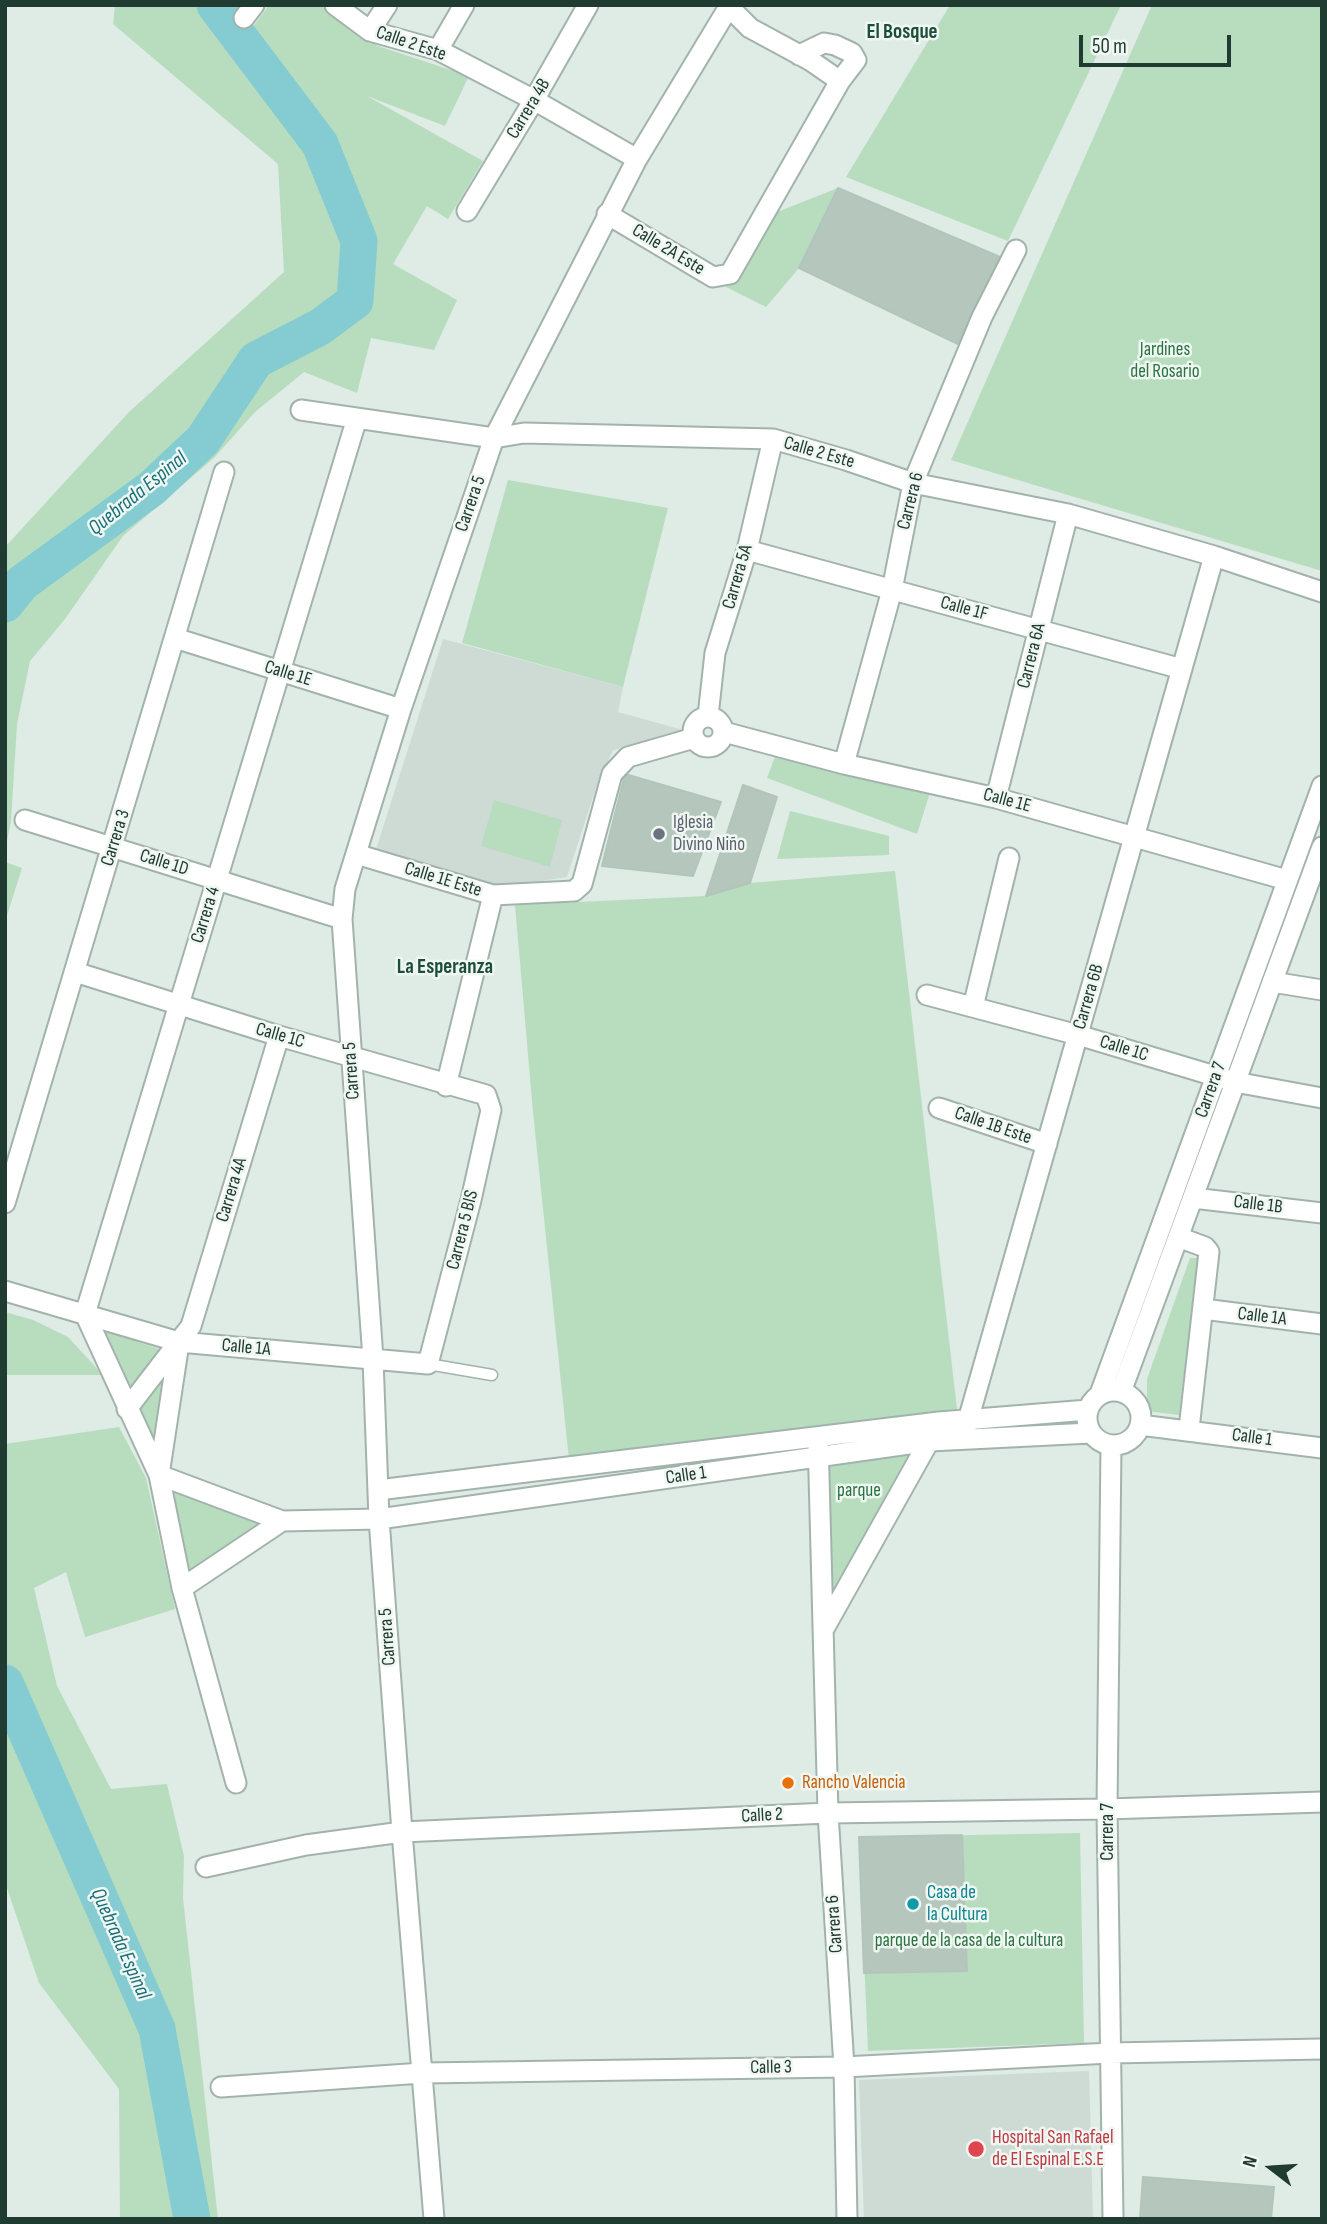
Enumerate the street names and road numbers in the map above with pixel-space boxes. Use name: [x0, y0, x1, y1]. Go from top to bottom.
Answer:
street label: Calle 2 Este: [373, 21, 449, 67]
street label: Carrera 4B: [502, 75, 556, 143]
street label: Calle 2A Este: [627, 219, 709, 281]
street label: Calle 2 Este: [781, 432, 857, 474]
street label: Carrera 6: [893, 470, 929, 532]
street label: Carrera 5: [451, 473, 491, 535]
street label: Carrera 5A: [718, 542, 758, 612]
street label: Calle 1F: [938, 592, 990, 626]
street label: Carrera 6A: [1013, 621, 1051, 691]
street label: Calle 1E: [261, 656, 315, 692]
street label: Calle 1E: [981, 784, 1033, 818]
street label: Carrera 3: [97, 807, 135, 869]
street label: Calle 1D: [137, 845, 191, 881]
street label: Calle 1E Este: [402, 857, 484, 903]
street label: Carrera 4: [187, 884, 225, 946]
street label: Carrera 6B: [1069, 962, 1109, 1032]
street label: Calle 1C: [253, 1018, 307, 1054]
street label: Calle 1C: [1097, 1031, 1151, 1067]
street label: Carrera 5: [339, 1041, 365, 1101]
street label: Carrera 7: [1190, 1059, 1232, 1121]
street label: Calle 1B Este: [951, 1102, 1035, 1150]
street label: Carrera 4A: [211, 1155, 253, 1225]
street label: Carrera 5 BIS: [442, 1188, 484, 1272]
street label: Calle 1B: [1232, 1191, 1284, 1219]
street label: Calle 1A: [1236, 1303, 1288, 1331]
street label: Calle 1A: [221, 1335, 271, 1361]
street label: Calle 1: [1230, 1424, 1274, 1452]
street label: Calle 1: [664, 1462, 708, 1490]
street label: Carrera 5: [375, 1607, 401, 1667]
street label: Carrera 7: [1097, 1803, 1119, 1861]
street label: Calle 2: [741, 1804, 783, 1828]
street label: Carrera 6: [822, 1894, 848, 1954]
street label: Calle 3: [750, 2056, 792, 2080]

